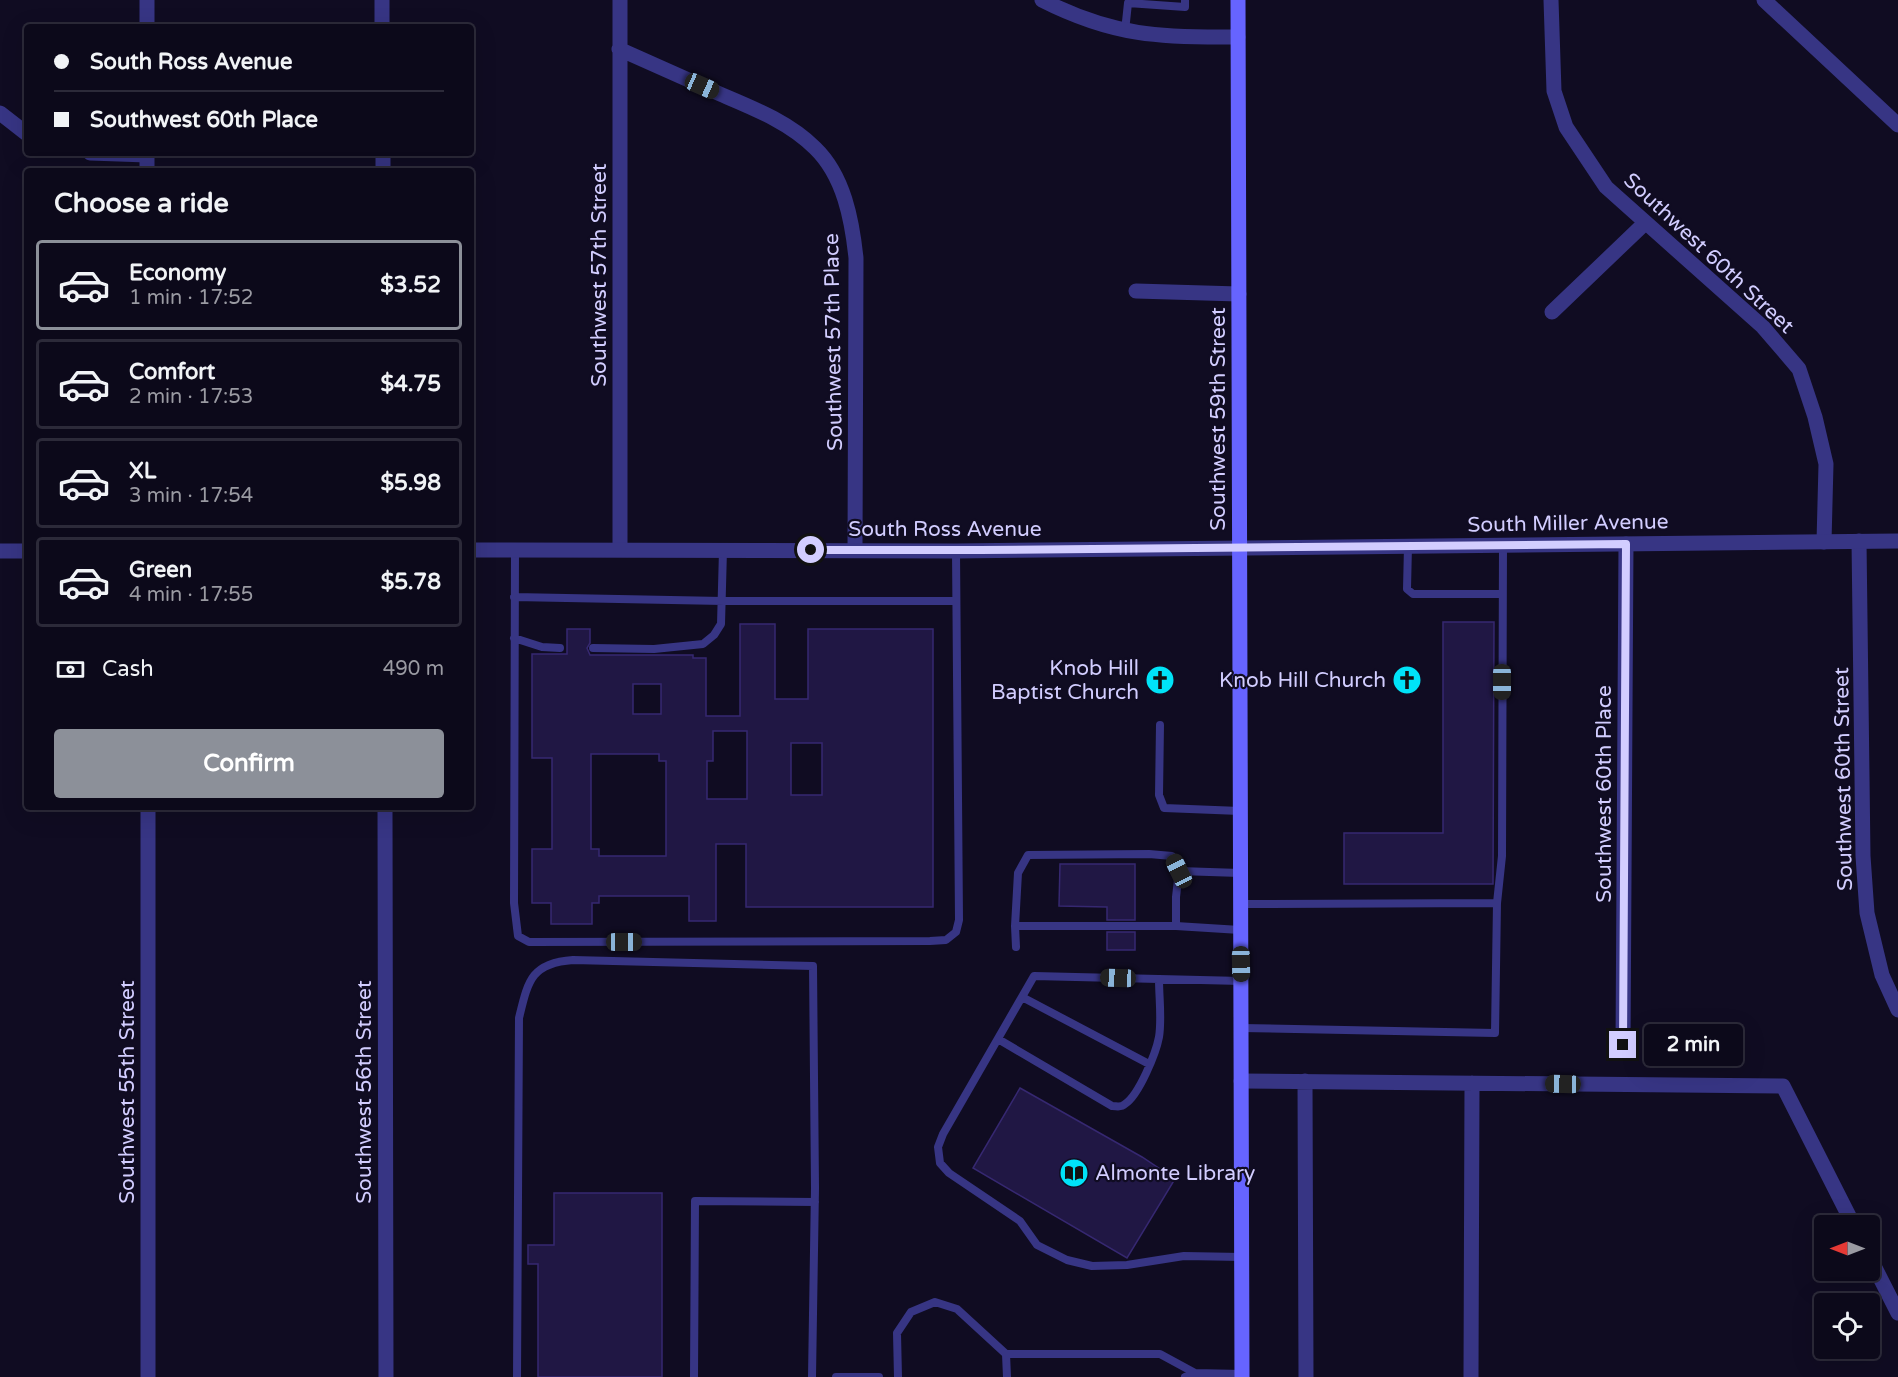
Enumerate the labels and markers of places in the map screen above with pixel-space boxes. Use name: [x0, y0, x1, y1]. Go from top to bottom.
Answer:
place label: Knob Hill Baptist Church: [991, 656, 1139, 705]
church icon: Knob Hill Baptist Church: [1144, 664, 1176, 696]
church icon: Knob Hill Church: [1391, 664, 1423, 696]
place label: Knob Hill Church: [1219, 668, 1386, 693]
library icon: Almonte Library: [1058, 1157, 1090, 1189]
place label: Almonte Library: [1095, 1161, 1255, 1186]

